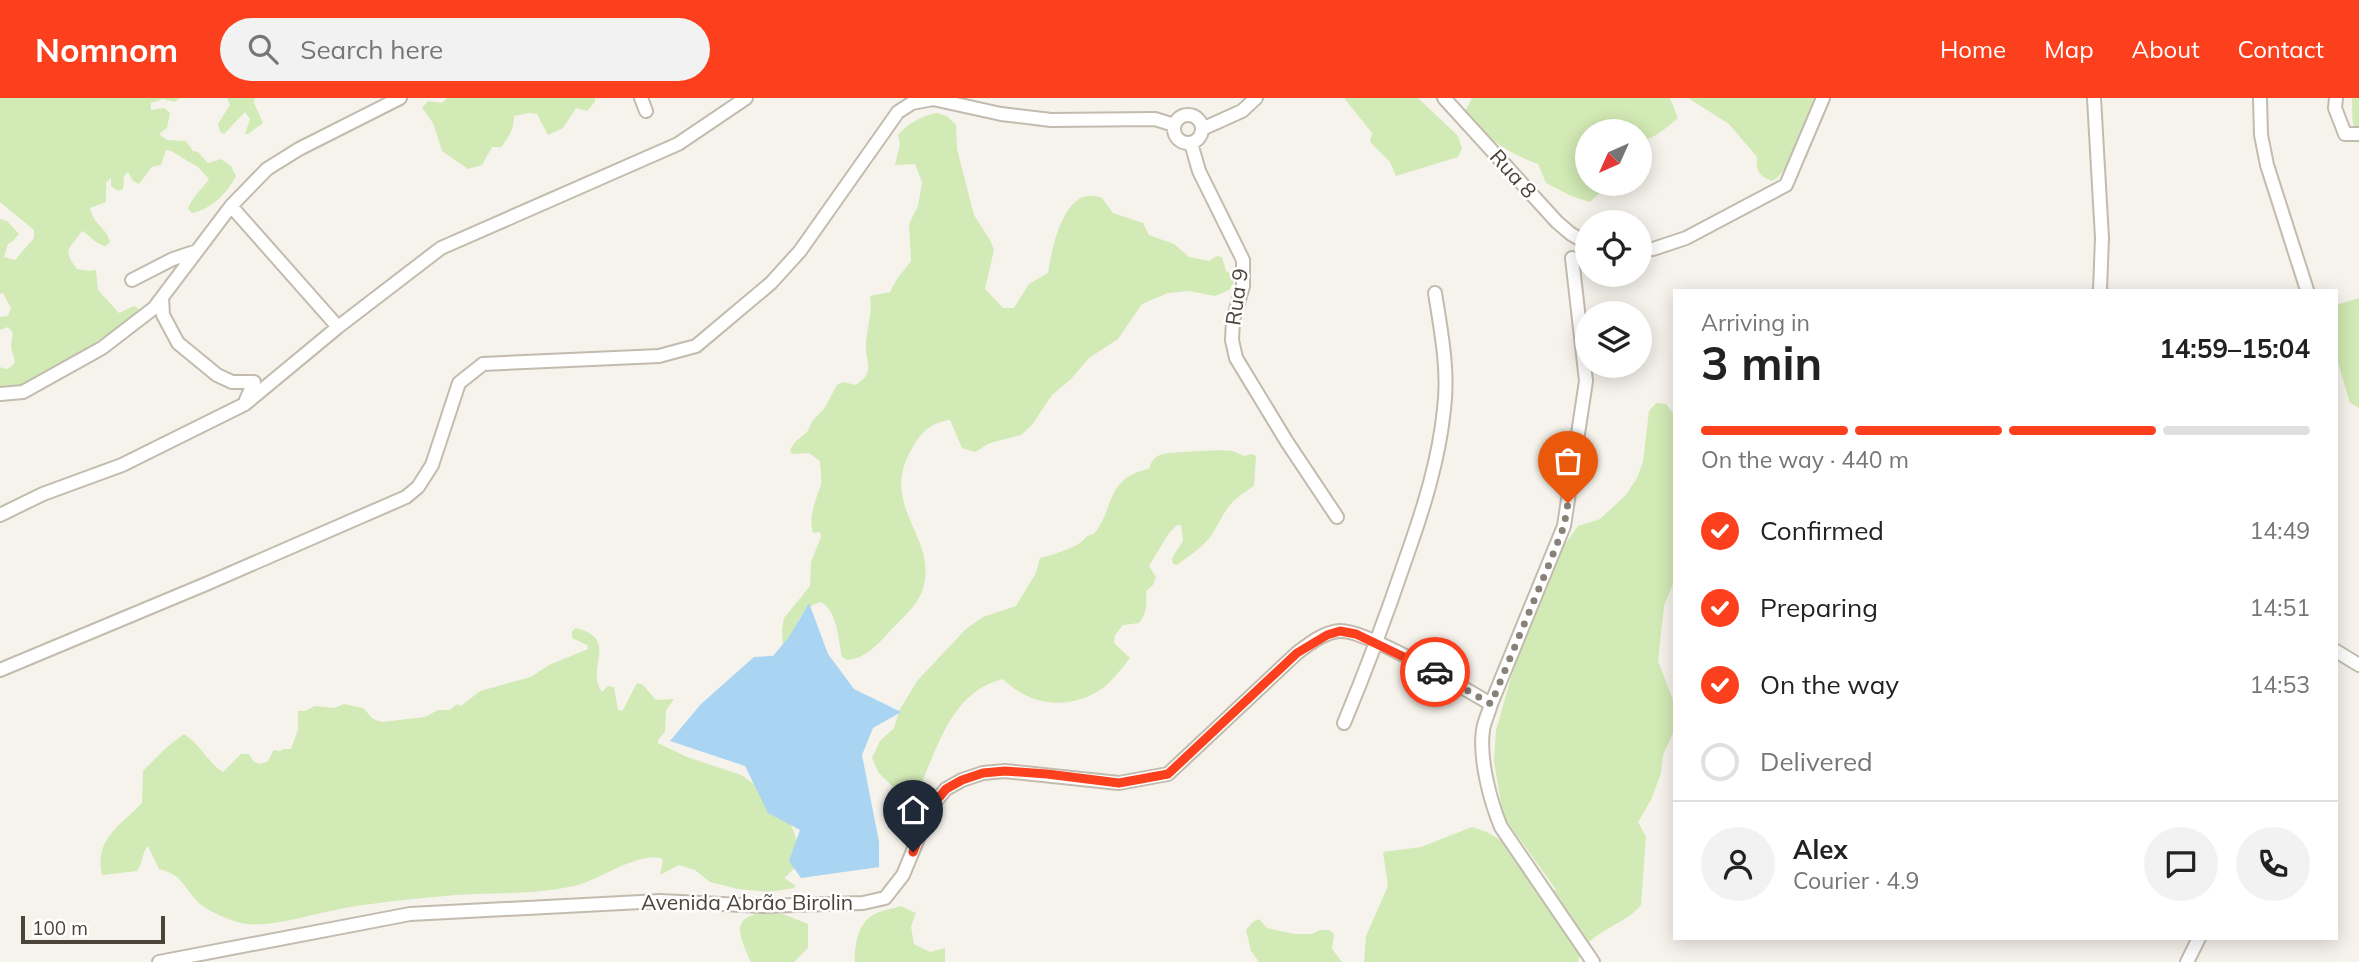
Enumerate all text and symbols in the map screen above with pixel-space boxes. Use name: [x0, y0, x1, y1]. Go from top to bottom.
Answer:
search box: [220, 18, 710, 81]
text: Nomnom: [35, 29, 178, 70]
icon: search: [244, 30, 282, 68]
text: Search here: [300, 33, 443, 66]
text: Home: [1940, 34, 2006, 64]
text: Map: [2044, 34, 2094, 64]
text: About: [2132, 34, 2200, 64]
text: Contact: [2238, 34, 2324, 64]
north arrow: [1575, 119, 1652, 196]
map controls: [1575, 119, 1652, 378]
street label: Rua 8: [1485, 143, 1543, 203]
button: locate: [1575, 210, 1652, 287]
street label: Rua 9: [1219, 267, 1253, 327]
button: layers: [1575, 301, 1652, 378]
text: Arriving in: [1701, 308, 1810, 337]
text: 14:59–15:04: [2159, 332, 2310, 365]
text: 3 min: [1701, 334, 1822, 392]
pin: [1538, 431, 1598, 503]
icon: bag: [1549, 442, 1587, 480]
text: On the way · 440 m: [1701, 445, 1909, 474]
icon: check: [1701, 512, 1739, 550]
text: Confirmed: [1760, 514, 1884, 547]
text: 14:49: [2250, 516, 2310, 545]
icon: check: [1701, 589, 1739, 627]
text: Preparing: [1760, 591, 1878, 624]
text: 14:51: [2250, 593, 2310, 622]
courier: [1400, 637, 1470, 707]
icon: car: [1416, 653, 1454, 691]
icon: check: [1701, 666, 1739, 704]
text: On the way: [1760, 668, 1899, 701]
text: 14:53: [2250, 670, 2310, 699]
text: Delivered: [1760, 745, 1873, 778]
pin: [883, 780, 943, 852]
icon: home: [894, 791, 932, 829]
button: person: [1701, 827, 1775, 901]
button: chat: [2144, 827, 2218, 901]
button: phone: [2236, 827, 2310, 901]
text: Alex: [1793, 833, 1848, 866]
text: Courier · 4.9: [1793, 866, 1919, 895]
street label: Avenida Abrão Birolin: [641, 889, 853, 915]
scale bar: [21, 913, 164, 945]
text: 100 m: [32, 916, 88, 940]

